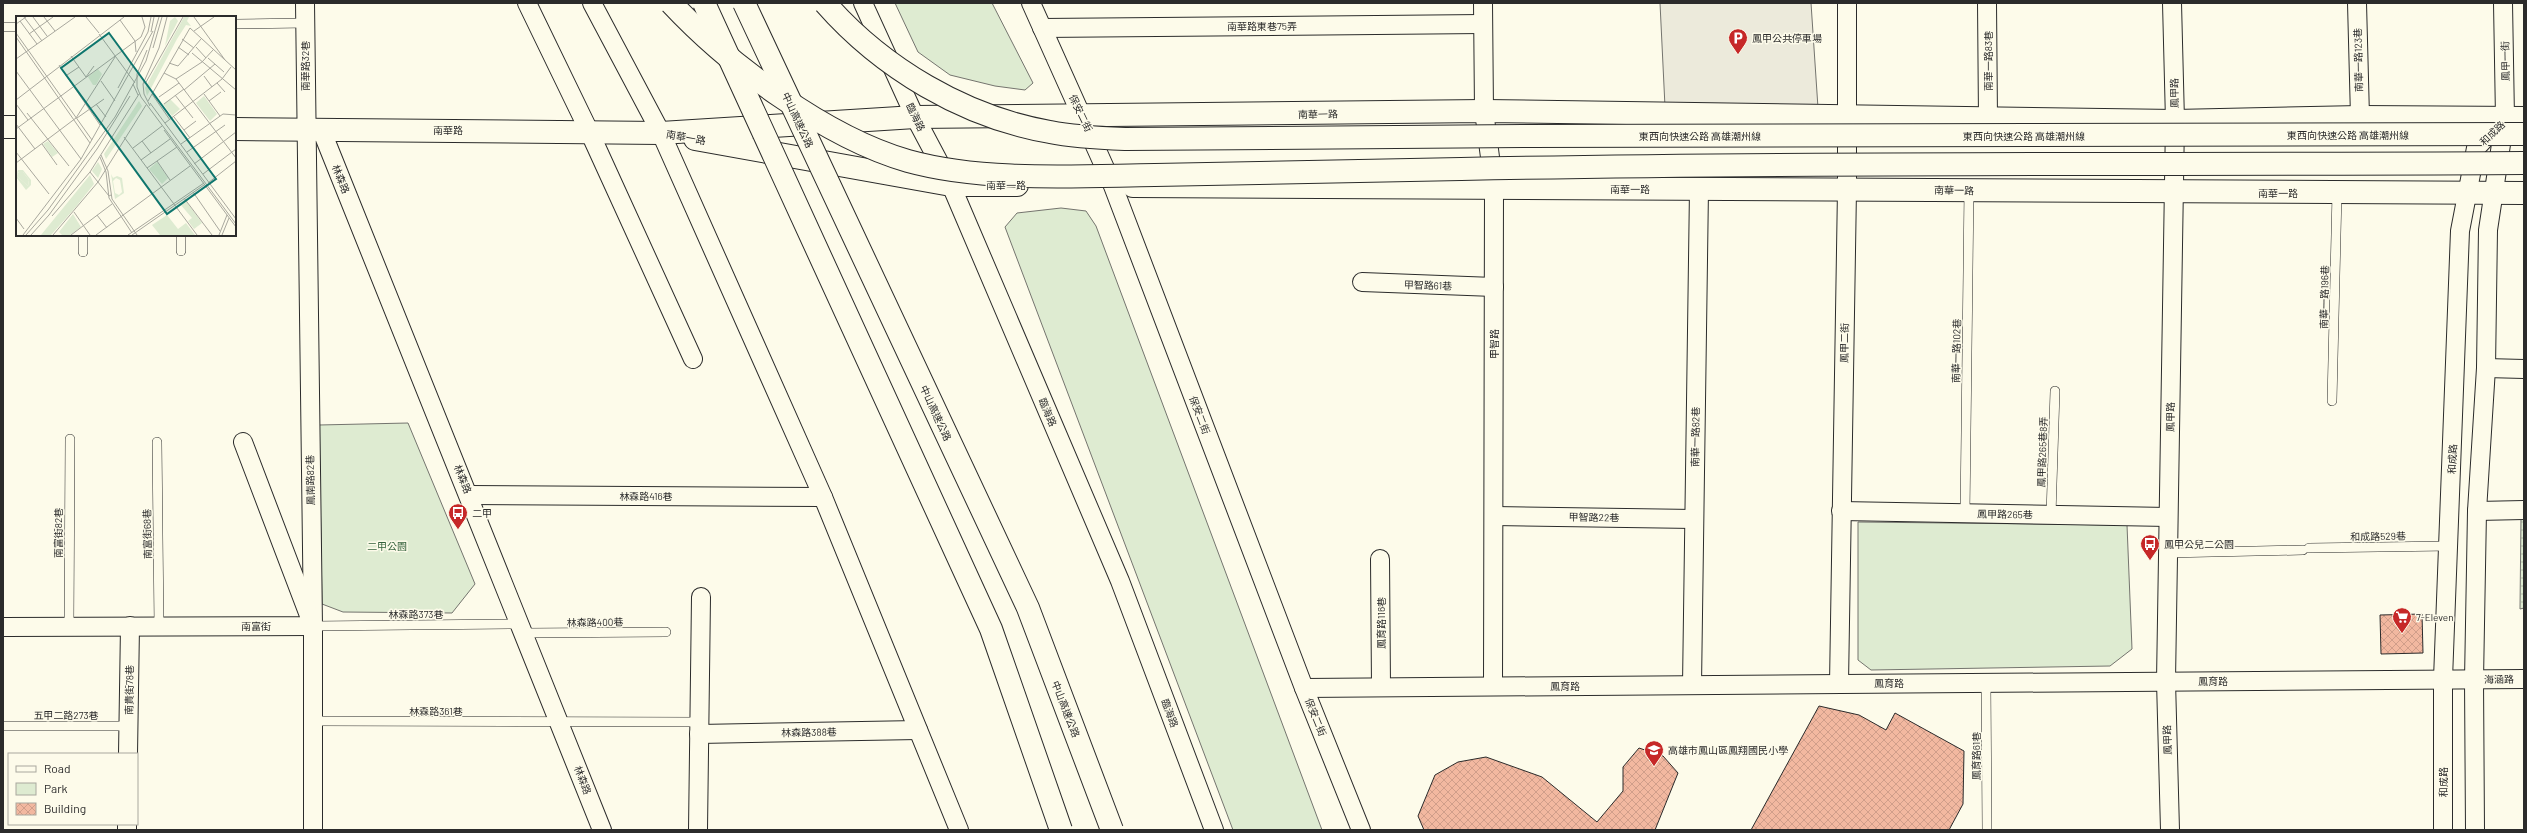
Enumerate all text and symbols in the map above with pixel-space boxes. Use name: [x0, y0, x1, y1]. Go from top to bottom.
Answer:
inset map: [16, 16, 236, 236]
street label: 南華路東巷75弄: [1227, 20, 1297, 32]
parking icon: 鳳甲公共停車場: [1727, 27, 1749, 55]
street label: 南華一路123巷: [2351, 28, 2365, 92]
street label: 南華一路83巷: [1982, 31, 1994, 91]
place label: 鳳甲公共停車場: [1752, 32, 1822, 44]
street label: 南華路32巷: [299, 41, 311, 91]
street label: 鳳甲一街: [2499, 41, 2511, 81]
street label: 鳳甲路: [2168, 78, 2180, 108]
street label: 中山高速公路: [780, 90, 816, 150]
street label: 保安二街: [1067, 92, 1095, 134]
street label: 臨海路: [904, 101, 928, 133]
street label: 南華一路: [1298, 108, 1338, 120]
street label: 和成路: [2477, 118, 2507, 148]
street label: 南華路: [433, 124, 463, 136]
street label: 南華一路: [665, 128, 707, 146]
street label: 東西向快速公路 高雄潮州線: [2287, 129, 2409, 141]
street label: 東西向快速公路 高雄潮州線: [1639, 130, 1761, 142]
street label: 東西向快速公路 高雄潮州線: [1963, 130, 2085, 142]
street label: 林森路: [330, 163, 352, 195]
street label: 南華一路: [986, 179, 1026, 191]
street label: 南華一路: [1610, 183, 1650, 195]
street label: 南華一路: [1934, 184, 1974, 196]
street label: 南華一路: [2258, 187, 2298, 199]
street label: 南華一路196巷: [2317, 265, 2331, 329]
street label: 甲智路61巷: [1404, 278, 1452, 292]
street label: 南華一路102巷: [1949, 319, 1963, 383]
street label: 鳳甲二街: [1838, 323, 1850, 363]
street label: 甲智路: [1488, 329, 1500, 359]
street label: 中山高速公路: [918, 383, 954, 443]
street label: 保安二街: [1187, 394, 1213, 436]
street label: 臨海路: [1037, 396, 1059, 428]
street label: 鳳甲路: [2164, 402, 2176, 432]
street label: 南華一路82巷: [1688, 407, 1702, 467]
street label: 鳳甲路265巷8弄: [2035, 416, 2049, 488]
street label: 和成路: [2445, 444, 2459, 474]
street label: 鳳南路82巷: [304, 455, 316, 505]
street label: 林森路: [452, 463, 474, 495]
street label: 林森路416巷: [619, 490, 673, 502]
bus stop icon: 二甲: [447, 502, 469, 530]
place label: 二甲: [472, 507, 492, 519]
street label: 南富街82巷: [52, 508, 64, 558]
street label: 鳳甲路265巷: [1977, 508, 2033, 520]
street label: 南富街68巷: [141, 509, 153, 559]
street label: 甲智路22巷: [1569, 511, 1619, 523]
street label: 和成路529巷: [2350, 530, 2406, 542]
bus stop icon: 鳳甲公兒二公園: [2139, 533, 2161, 561]
place label: 鳳甲公兒二公園: [2164, 538, 2234, 550]
park label: 二甲公園: [367, 540, 407, 552]
street label: 鳳育路116巷: [1375, 597, 1387, 649]
supermarket icon: 7-Eleven: [2391, 606, 2413, 634]
street label: 林森路373巷: [388, 608, 444, 620]
place label: 7-Eleven: [2416, 611, 2454, 623]
street label: 林森路400巷: [566, 616, 624, 628]
street label: 南富街: [241, 620, 271, 632]
street label: 南貴街78巷: [123, 665, 135, 715]
street label: 海涵路: [2484, 673, 2514, 685]
street label: 鳳育路: [2198, 675, 2228, 687]
street label: 鳳育路: [1874, 677, 1904, 689]
street label: 中山高速公路: [1050, 679, 1082, 739]
street label: 鳳育路: [1550, 680, 1580, 692]
street label: 保安二街: [1303, 696, 1329, 738]
street label: 臨海路: [1159, 697, 1181, 729]
street label: 林森路361巷: [409, 705, 463, 717]
street label: 五甲二路273巷: [33, 709, 99, 721]
street label: 鳳甲路: [2160, 725, 2174, 755]
street label: 林森路388巷: [781, 726, 837, 738]
street label: 鳳育路61巷: [1970, 732, 1982, 780]
school or university icon: 高雄市鳳山區鳳翔國民小學: [1643, 739, 1665, 767]
place label: 高雄市鳳山區鳳翔國民小學: [1668, 744, 1788, 756]
legend: [8, 753, 138, 825]
text: Road: [44, 761, 71, 775]
street label: 林森路: [572, 764, 594, 796]
street label: 和成路: [2437, 767, 2449, 797]
text: Park: [44, 781, 68, 795]
text: Building: [44, 801, 86, 815]

